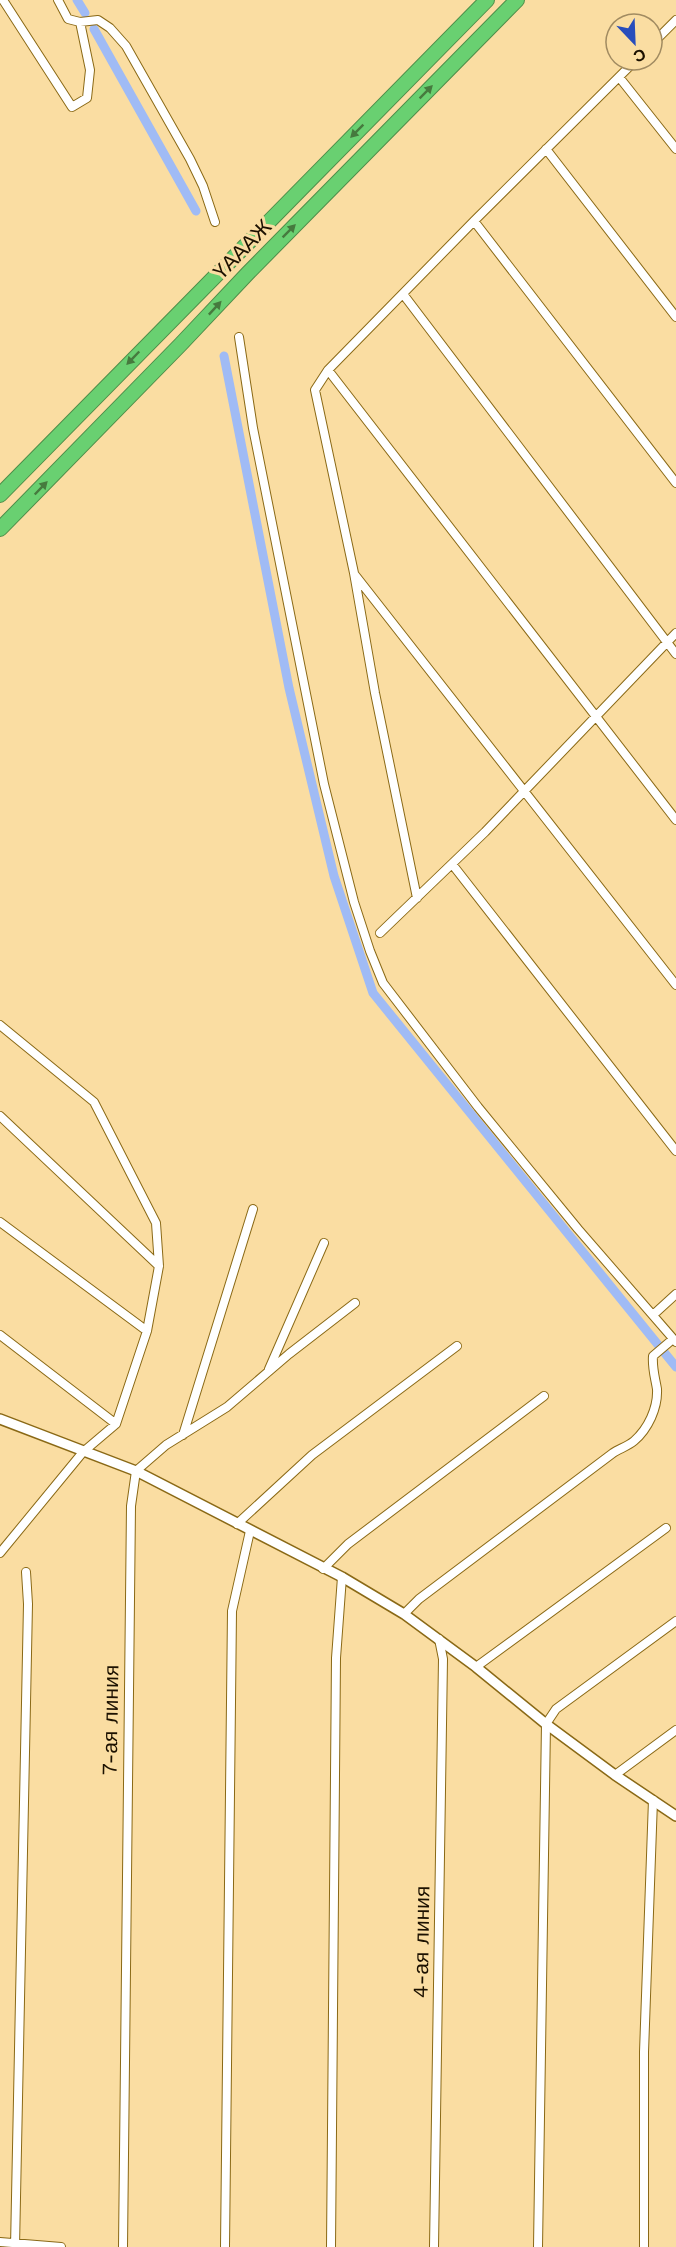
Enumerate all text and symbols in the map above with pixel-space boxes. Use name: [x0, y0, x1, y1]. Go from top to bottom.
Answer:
north arrow: [604, 12, 664, 72]
text: С: [630, 44, 649, 67]
one-way arrow: [418, 86, 432, 100]
one-way arrow: [350, 124, 364, 138]
street label: ҮАААЖ: [208, 214, 277, 284]
one-way arrow: [281, 224, 295, 238]
one-way arrow: [207, 302, 221, 316]
one-way arrow: [126, 351, 140, 366]
one-way arrow: [34, 480, 48, 495]
street label: 7-ая линия: [97, 1665, 123, 1775]
street label: 4-ая линия: [408, 1886, 434, 1998]

